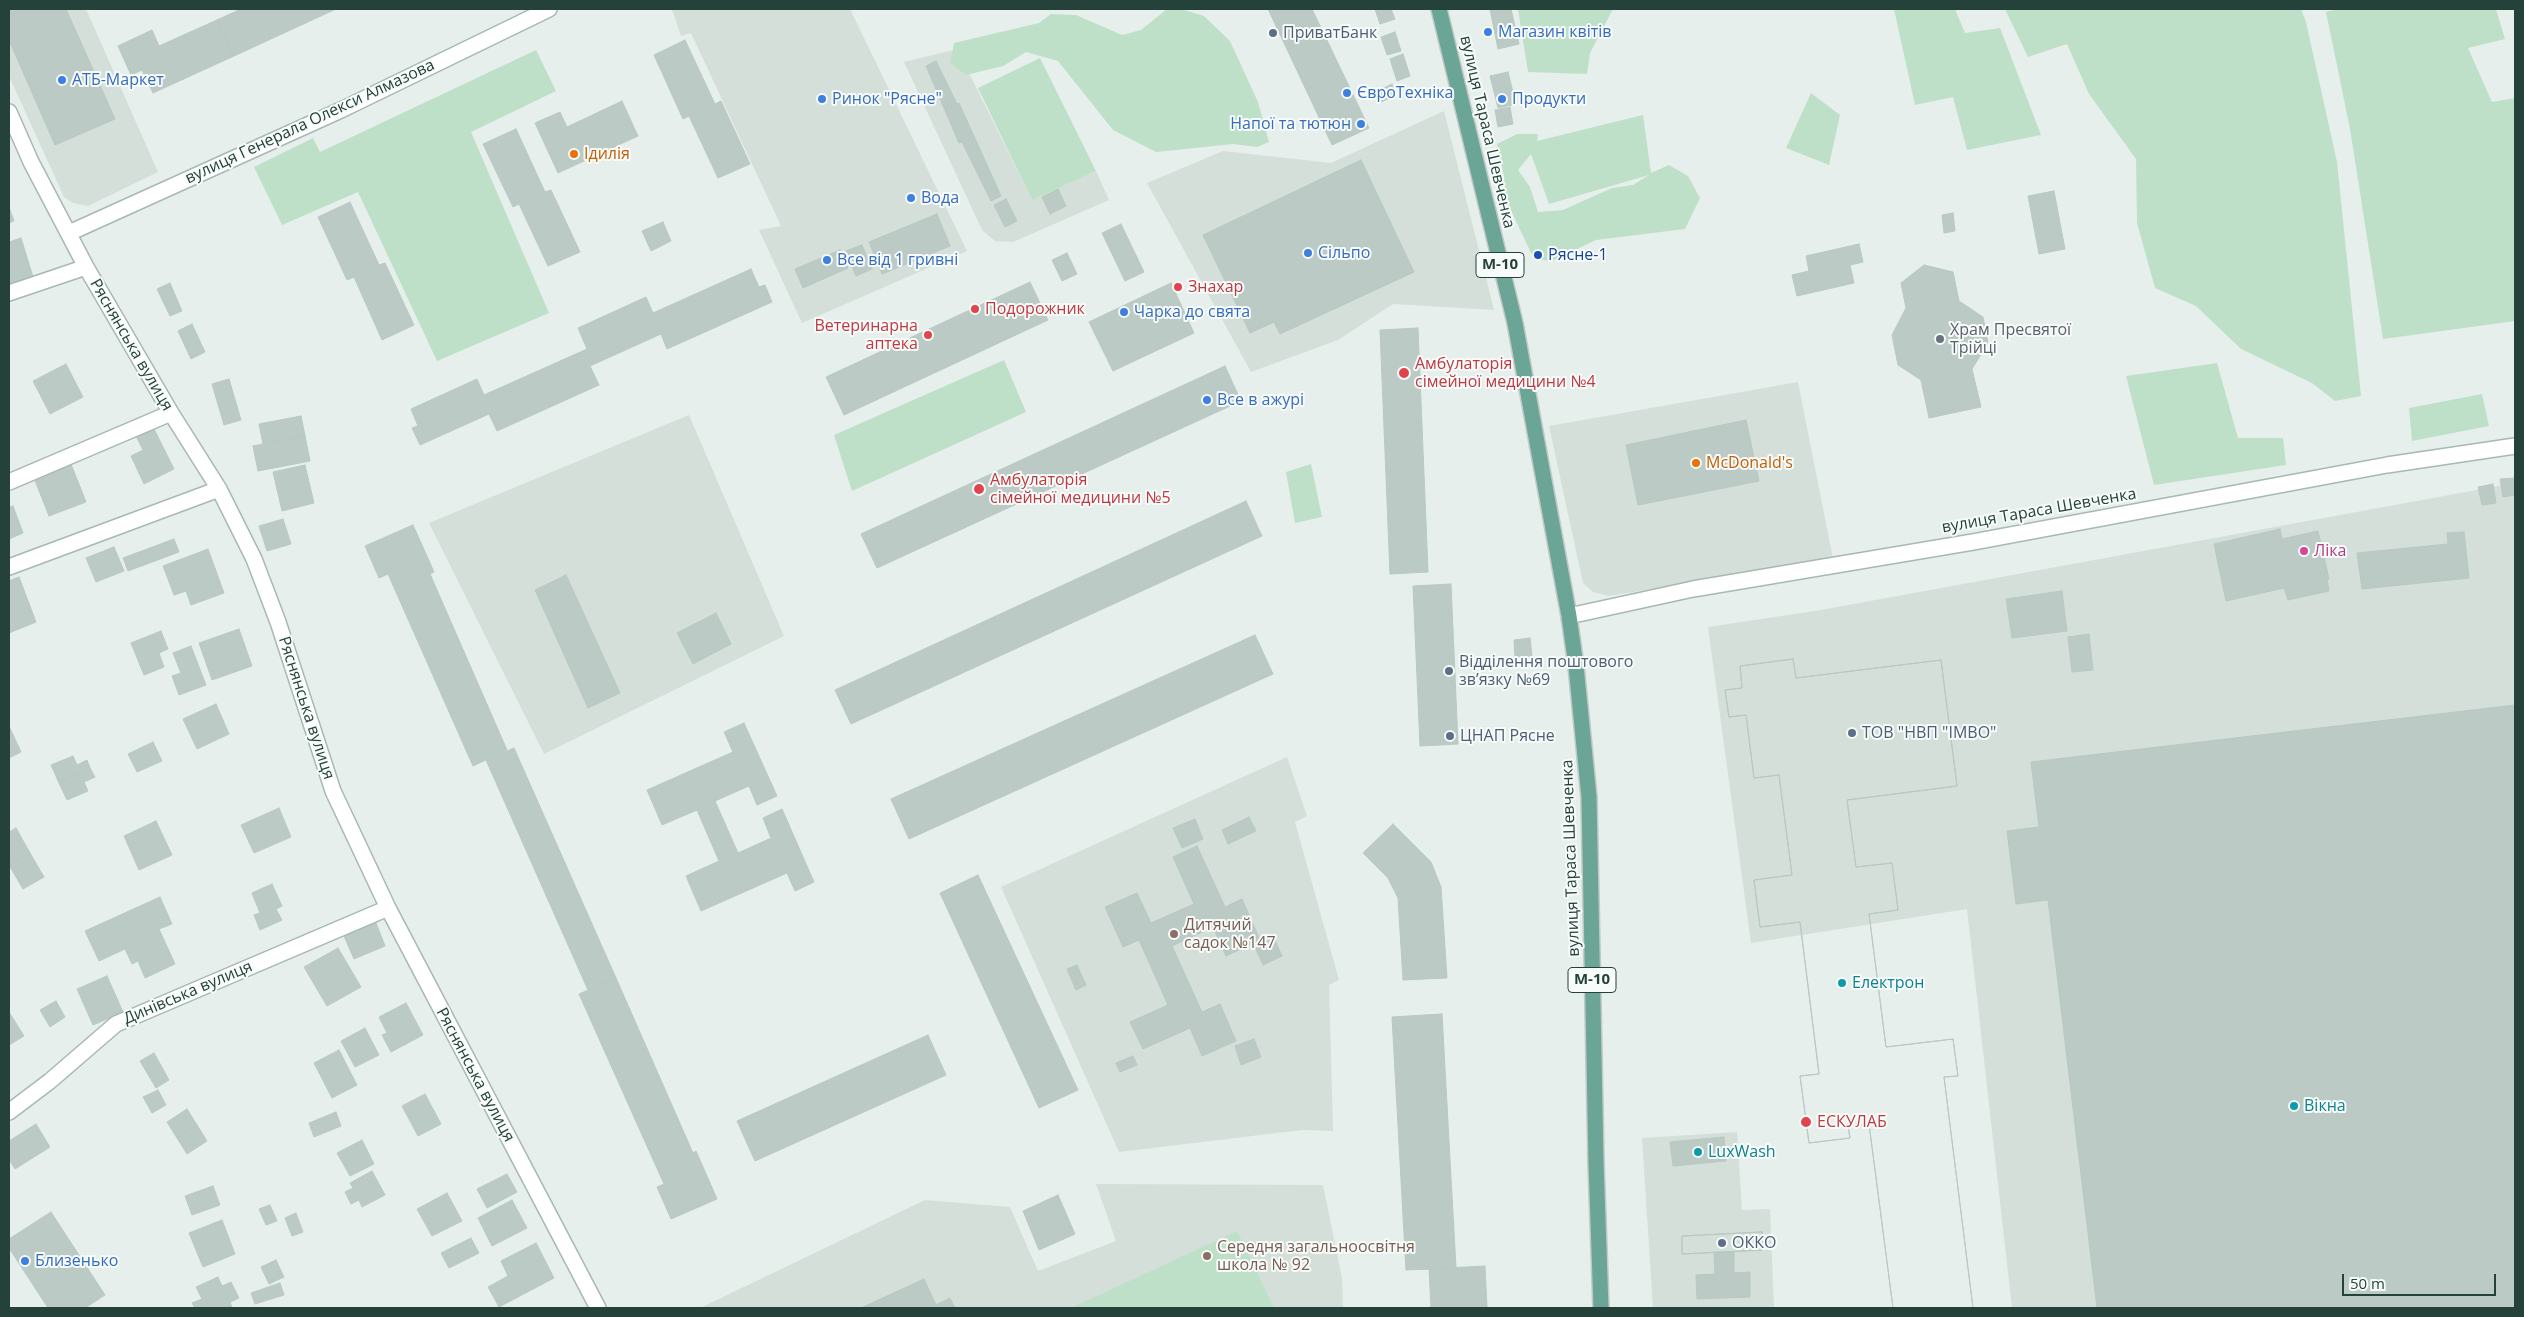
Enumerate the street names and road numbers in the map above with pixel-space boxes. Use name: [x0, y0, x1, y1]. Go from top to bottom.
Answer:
street label: вулиця Тараса Шевченка: [1455, 34, 1519, 230]
street label: вулиця Генерала Олекси Алмазова: [182, 56, 438, 188]
road number: М-10: [1476, 252, 1524, 278]
street label: Ряснянська вулиця: [85, 276, 177, 414]
street label: вулиця Тараса Шевченка: [1940, 484, 2138, 538]
street label: Ряснянська вулиця: [274, 634, 338, 782]
street label: вулиця Тараса Шевченка: [1558, 759, 1584, 957]
street label: Динівська вулиця: [121, 957, 255, 1029]
road number: М-10: [1568, 968, 1616, 992]
street label: Ряснянська вулиця: [432, 1005, 518, 1145]

